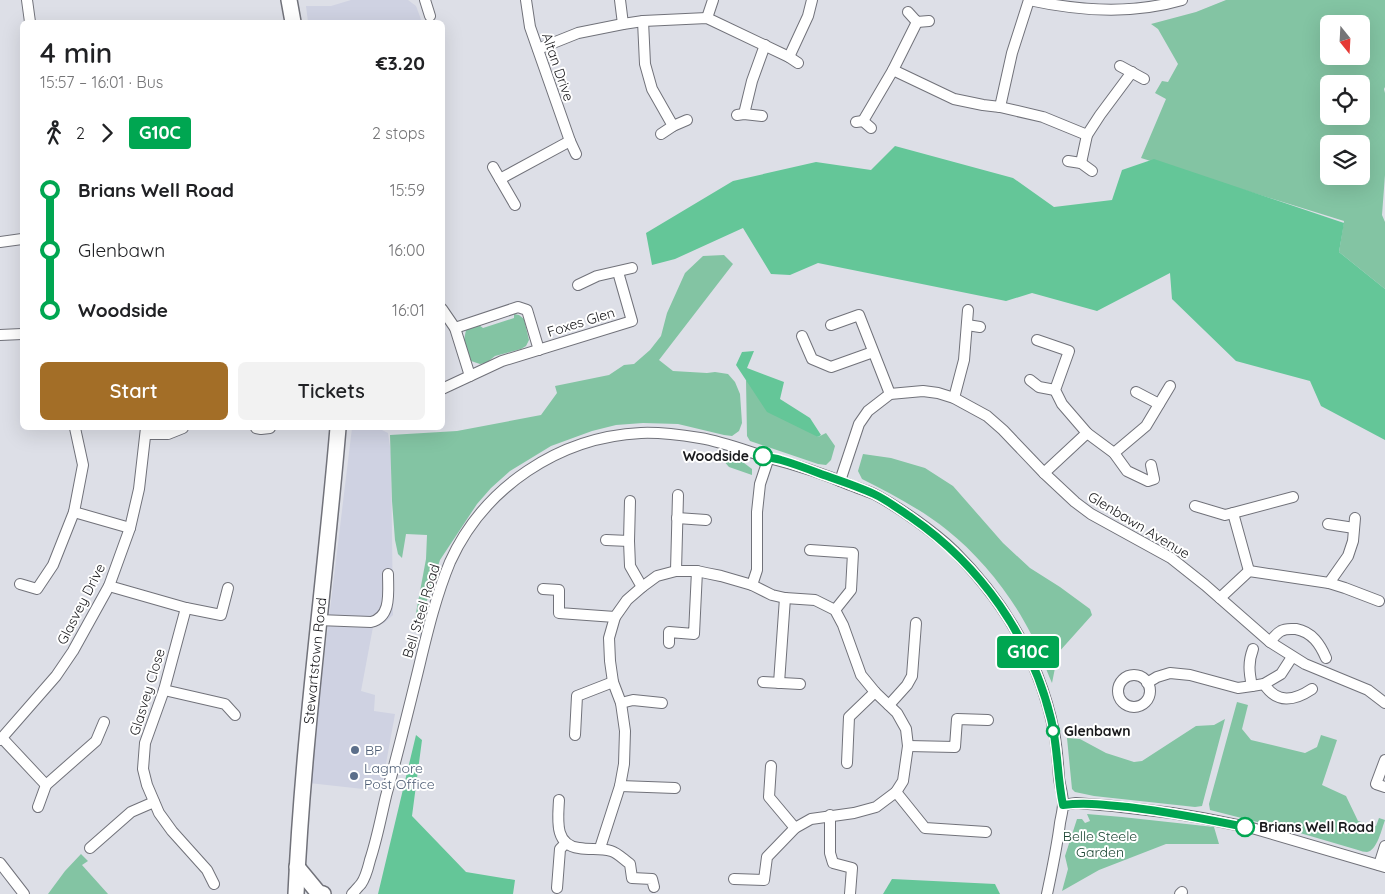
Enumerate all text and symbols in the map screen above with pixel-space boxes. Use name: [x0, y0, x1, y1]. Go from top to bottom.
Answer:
north arrow: [1320, 15, 1370, 65]
map controls: [1320, 15, 1370, 185]
street label: Altan Drive: [538, 30, 578, 104]
text: 4 min: [40, 35, 112, 70]
text: €3.20: [376, 51, 425, 75]
text: 15:57 – 16:01 · Bus: [40, 72, 163, 92]
button: locate: [1320, 75, 1370, 125]
icon: walk: [40, 119, 68, 147]
icon: forward: [93, 119, 121, 147]
text: G10C: [139, 121, 181, 144]
text: 2: [76, 123, 85, 143]
text: 2 stops: [372, 123, 425, 143]
button: layers: [1320, 135, 1370, 185]
text: Brians Well Road: [78, 178, 234, 202]
text: 15:59: [390, 180, 425, 200]
text: Glenbawn: [78, 238, 165, 262]
text: 16:00: [388, 240, 425, 260]
text: Woodside: [78, 298, 168, 322]
text: 16:01: [392, 300, 425, 320]
street label: Foxes Glen: [545, 303, 617, 341]
button: Start: [40, 362, 228, 420]
button: Tickets: [238, 362, 425, 420]
marker: Woodside: [753, 446, 773, 466]
place label: Woodside: [683, 447, 749, 465]
street label: Glenbawn Avenue: [1085, 487, 1193, 563]
street label: Glasvey Drive: [53, 560, 109, 648]
street label: Bell Steel Road: [398, 562, 444, 660]
street label: Stewartstown Road: [299, 597, 330, 725]
line badge: G10C: [993, 636, 1063, 668]
text: G10C: [1007, 640, 1049, 663]
street label: Glasvey Close: [125, 646, 169, 738]
place label: Glenbawn: [1064, 722, 1131, 740]
marker: Glenbawn: [1046, 724, 1060, 738]
place label: BP: [365, 741, 382, 759]
marker: BP: [349, 744, 361, 756]
place label: Lagmore Post Office: [364, 759, 435, 793]
marker: Lagmore Post Office: [348, 770, 360, 782]
marker: Brians Well Road: [1235, 817, 1255, 837]
place label: Brians Well Road: [1259, 818, 1374, 836]
park label: Belle Steele Garden: [1063, 827, 1137, 861]

